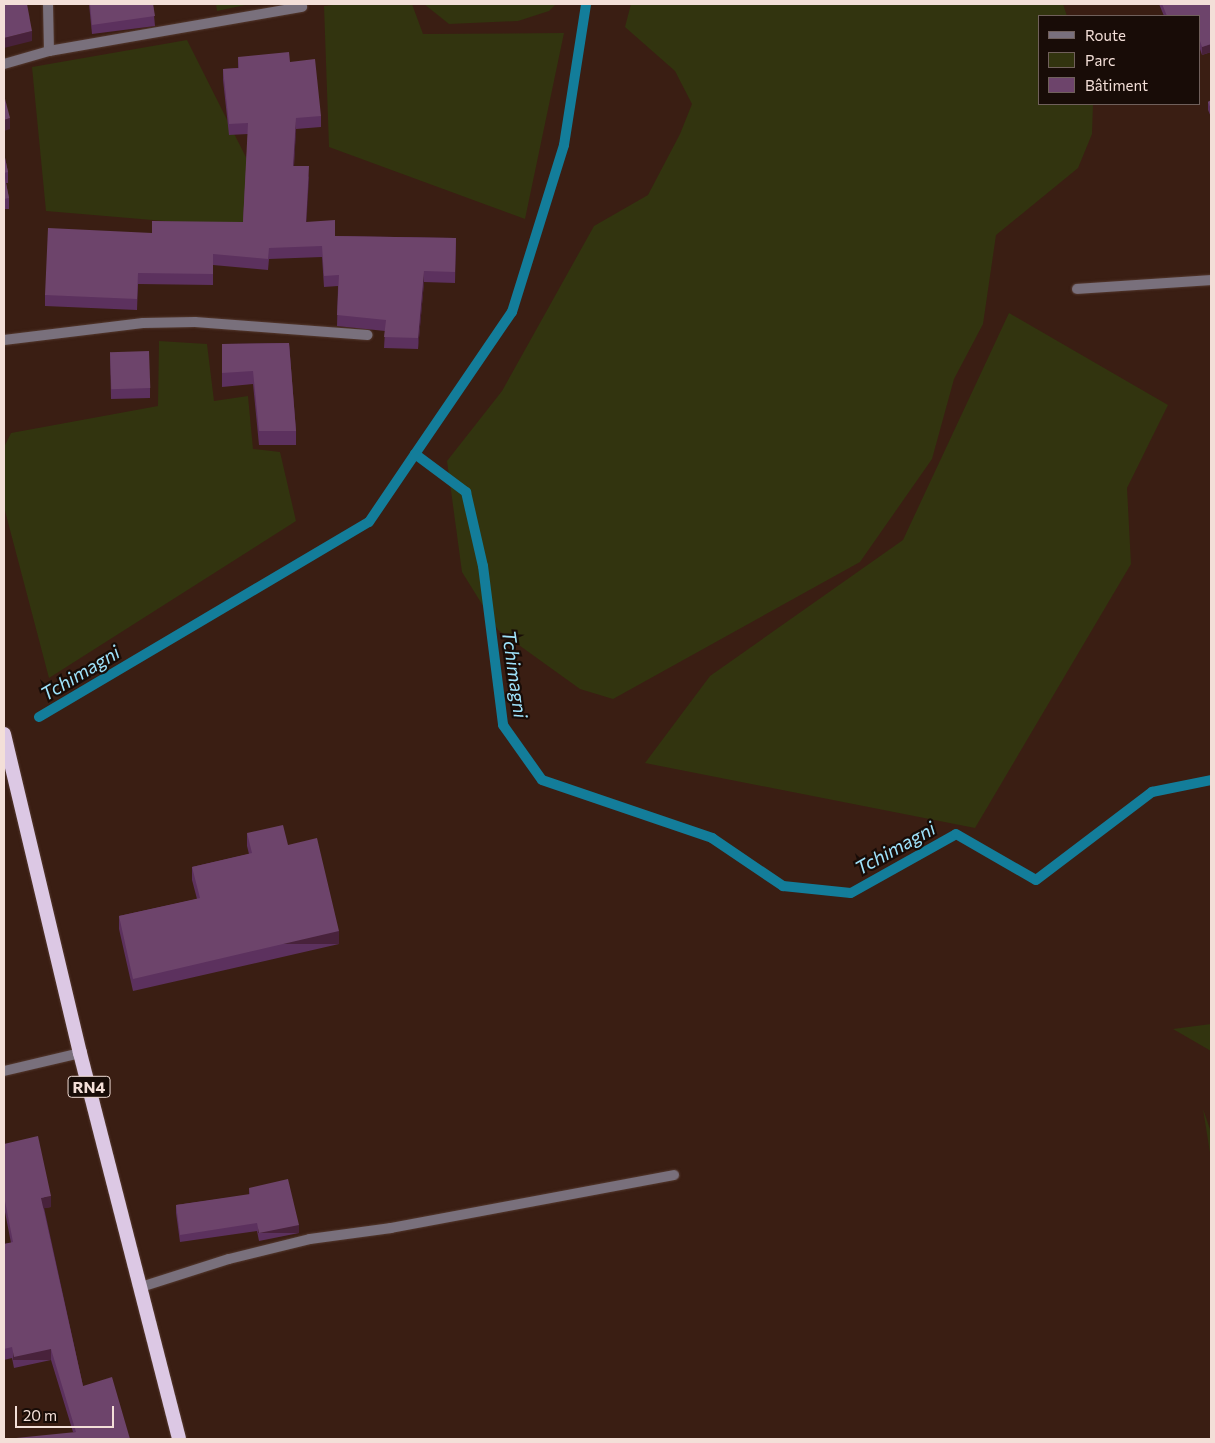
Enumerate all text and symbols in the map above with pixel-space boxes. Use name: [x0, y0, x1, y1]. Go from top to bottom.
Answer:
legend: [1038, 15, 1200, 105]
text: Route: [1085, 26, 1126, 44]
text: Parc: [1085, 51, 1115, 69]
text: Bâtiment: [1085, 76, 1148, 94]
water label: Tchimagni: [498, 629, 532, 719]
water label: Tchimagni: [36, 640, 124, 706]
water label: Tchimagni: [851, 817, 939, 879]
road number: RN4: [66, 1074, 112, 1100]
scale bar: [18, 1396, 116, 1428]
text: 20 m: [23, 1406, 57, 1424]

